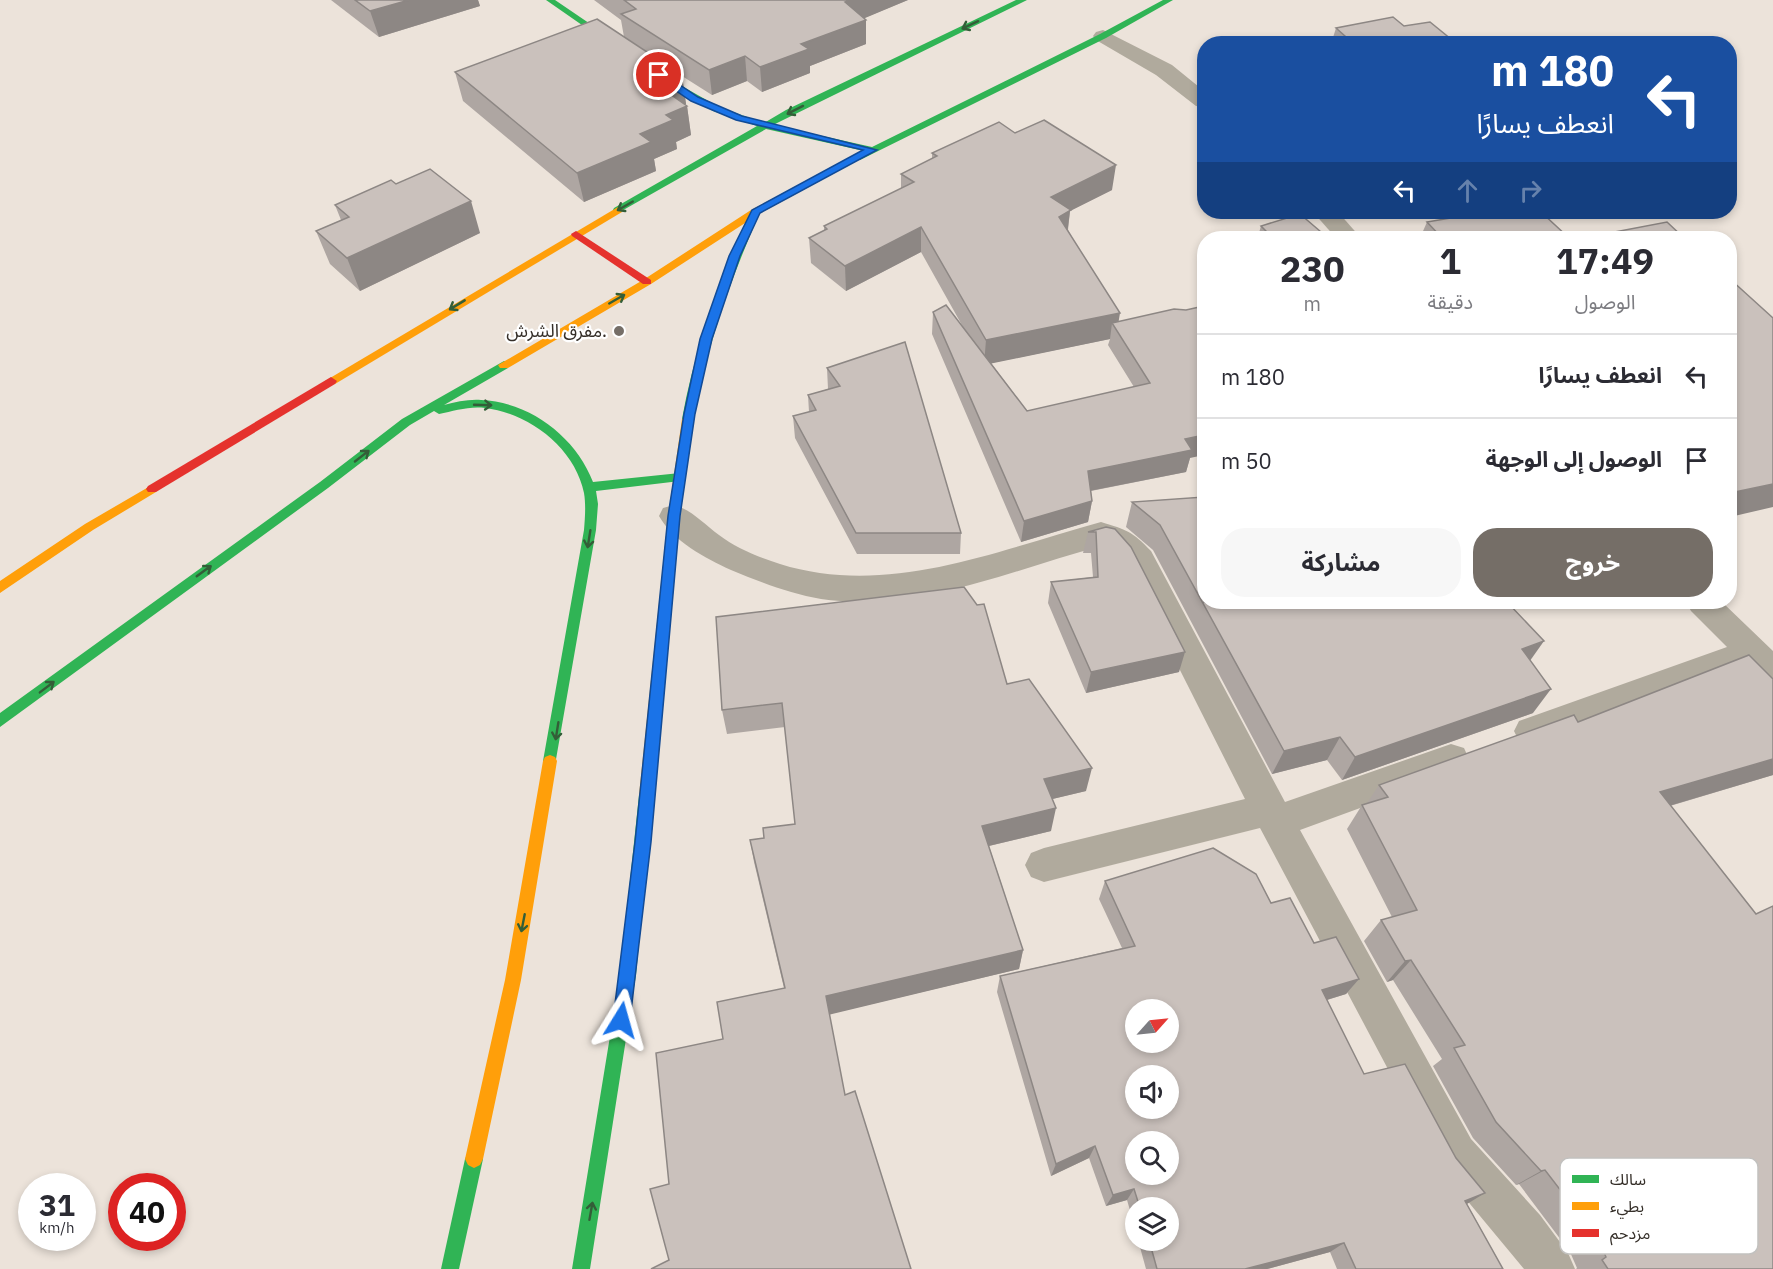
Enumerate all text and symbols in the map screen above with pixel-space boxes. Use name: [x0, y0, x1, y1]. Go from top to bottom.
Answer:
one-way arrow: [961, 19, 979, 31]
text: 180 m: [1491, 43, 1614, 98]
pin: [633, 49, 684, 100]
icon: arrive: [642, 58, 675, 91]
icon: left: [1635, 60, 1713, 138]
one-way arrow: [786, 104, 804, 116]
text: انعطف يسارًا: [1477, 105, 1614, 140]
icon: left: [1388, 174, 1421, 207]
icon: ahead: [1451, 174, 1484, 207]
icon: right: [1514, 174, 1547, 207]
one-way arrow: [617, 200, 634, 212]
text: 1: [1439, 237, 1461, 284]
text: 17:49: [1556, 237, 1654, 284]
text: 230: [1280, 245, 1345, 292]
text: دقيقة: [1428, 288, 1473, 315]
text: الوصول: [1575, 288, 1635, 315]
text: m: [1304, 290, 1321, 317]
one-way arrow: [608, 293, 625, 305]
one-way arrow: [449, 300, 466, 312]
place label: مفرق الشرش.: [506, 319, 607, 342]
marker: مفرق الشرش.: [612, 324, 626, 338]
text: انعطف يسارًا: [1539, 360, 1662, 389]
icon: left: [1680, 360, 1713, 393]
text: 180 m: [1221, 362, 1285, 391]
one-way arrow: [472, 400, 492, 411]
text: الوصول إلى الوجهة: [1485, 444, 1662, 473]
icon: arrive: [1680, 444, 1713, 477]
text: 50 m: [1221, 446, 1272, 475]
one-way arrow: [353, 450, 369, 463]
one-way arrow: [583, 528, 594, 548]
button: مشاركة: [1221, 528, 1461, 597]
button: خروج: [1473, 528, 1713, 597]
one-way arrow: [196, 565, 212, 577]
one-way arrow: [39, 680, 55, 693]
one-way arrow: [551, 721, 562, 740]
one-way arrow: [517, 913, 528, 933]
position arrow: [589, 988, 653, 1052]
north arrow: [1125, 999, 1179, 1053]
map controls: [1125, 999, 1179, 1251]
button: sound: [1125, 1065, 1179, 1119]
button: search: [1125, 1131, 1179, 1185]
legend: [1560, 1158, 1758, 1254]
text: سالك: [1610, 1169, 1646, 1189]
speed limit sign: 40: [108, 1173, 186, 1251]
text: 31: [39, 1185, 75, 1224]
text: بطيء: [1610, 1196, 1644, 1219]
button: layers: [1125, 1197, 1179, 1251]
one-way arrow: [586, 1202, 597, 1222]
text: km/h: [39, 1218, 75, 1237]
text: مزدحم: [1610, 1223, 1650, 1246]

